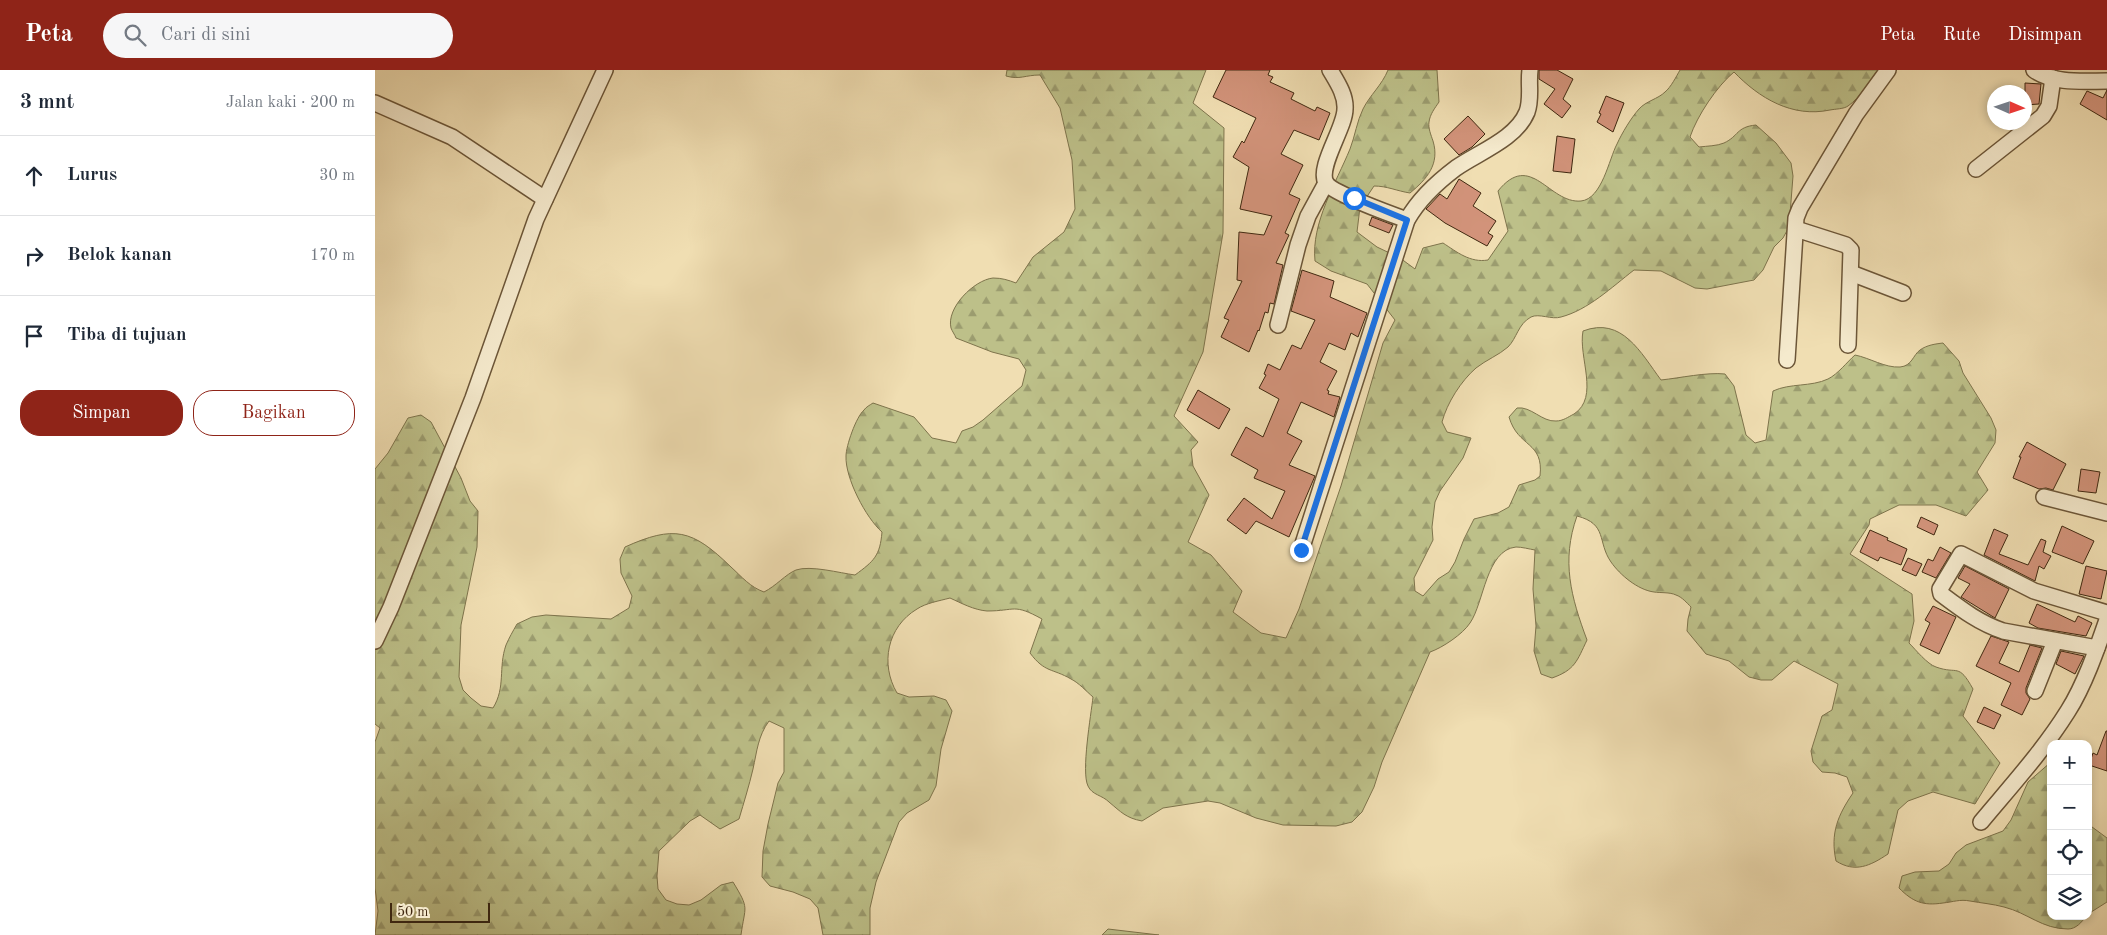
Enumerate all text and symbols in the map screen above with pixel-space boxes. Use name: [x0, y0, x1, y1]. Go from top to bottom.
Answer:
search box: [103, 13, 453, 58]
icon: search: [121, 21, 149, 49]
text: Peta: [25, 23, 73, 47]
text: Cari di sini: [161, 26, 250, 45]
text: Peta: [1880, 26, 1915, 44]
text: Rute: [1943, 26, 1980, 44]
text: Disimpan: [2008, 26, 2082, 44]
north arrow: [1987, 85, 2032, 130]
text: 3 mnt: [20, 92, 74, 113]
text: Jalan kaki · 200 m: [226, 95, 355, 111]
icon: ahead: [20, 162, 48, 190]
text: Lurus: [67, 166, 117, 185]
text: 30 m: [319, 168, 355, 184]
route start: [1343, 187, 1366, 210]
icon: right: [20, 242, 48, 270]
text: Belok kanan: [67, 246, 172, 265]
text: 170 m: [310, 248, 355, 264]
icon: arrive: [20, 322, 48, 350]
text: Tiba di tujuan: [67, 326, 187, 345]
button: Simpan: [20, 390, 183, 436]
button: Bagikan: [193, 390, 355, 436]
route end: [1290, 539, 1313, 562]
map controls: [2047, 740, 2092, 920]
button: +: [2047, 740, 2092, 785]
button: −: [2047, 785, 2092, 830]
button: locate: [2047, 830, 2092, 875]
button: layers: [2047, 875, 2092, 920]
scale bar: [390, 900, 490, 923]
text: 50 m: [397, 905, 428, 919]

